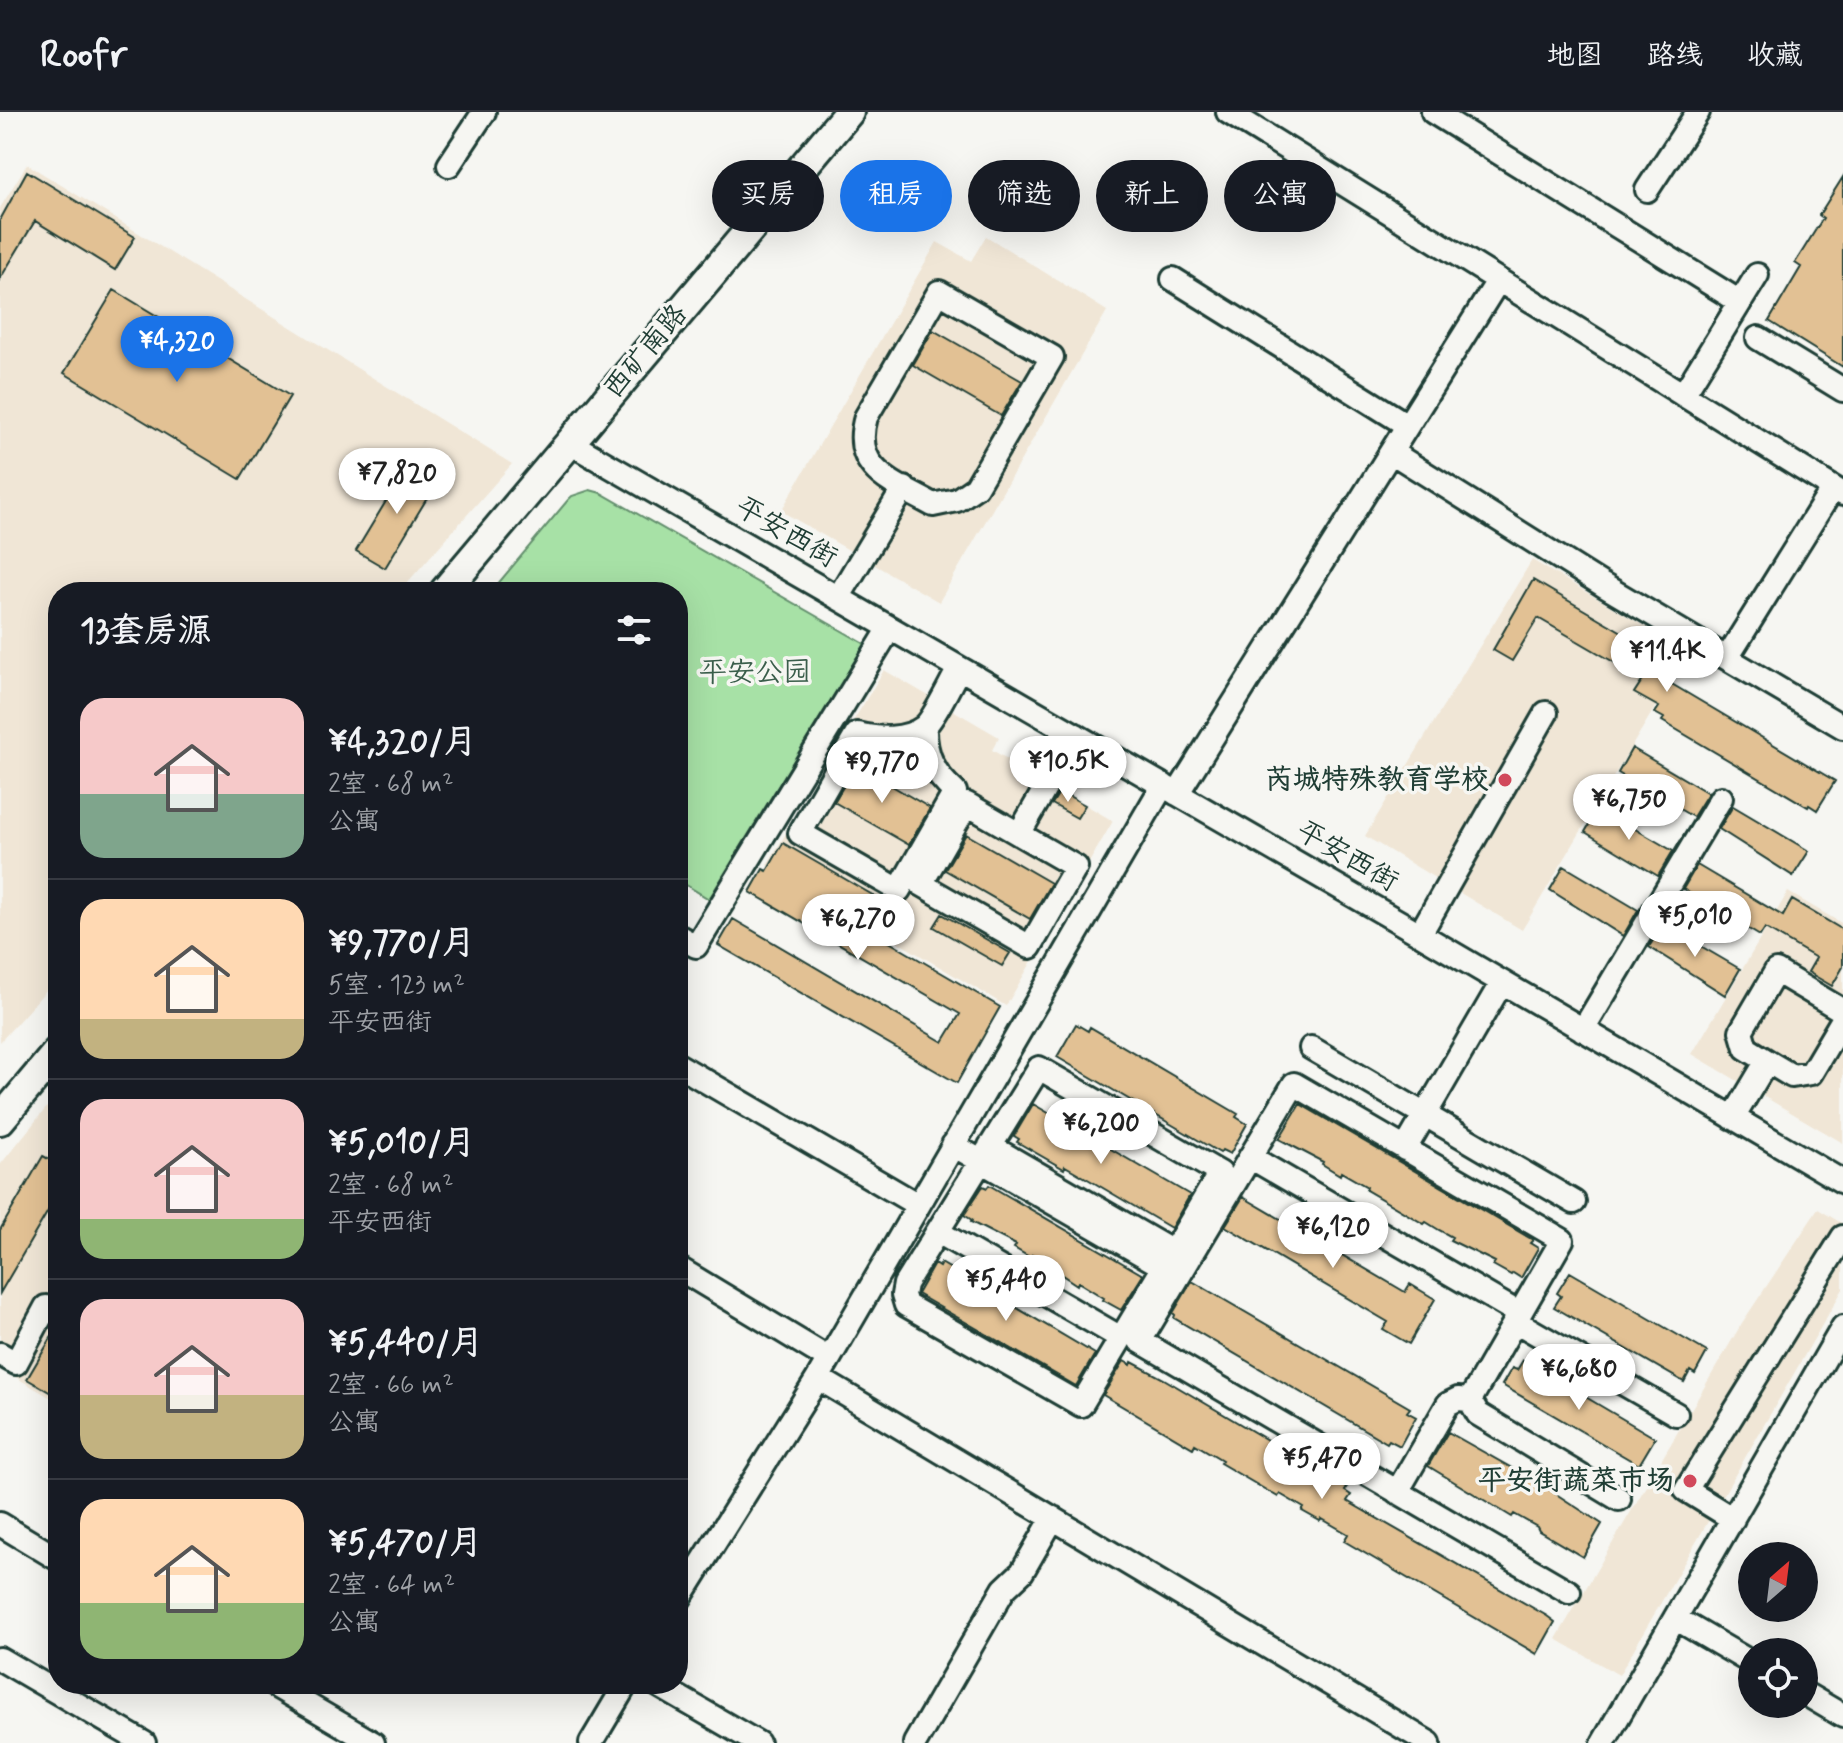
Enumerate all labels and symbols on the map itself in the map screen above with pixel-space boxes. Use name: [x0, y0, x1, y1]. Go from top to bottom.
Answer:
street label: 西矿南路: [596, 297, 696, 407]
pin: ¥4,320: [112, 316, 242, 384]
pin: ¥7,820: [332, 448, 462, 516]
street label: 平安西街: [728, 489, 844, 577]
pin: ¥11.4K: [1602, 626, 1732, 694]
park label: 平安公园: [699, 655, 811, 692]
pin: ¥10.5K: [1003, 736, 1133, 804]
pin: ¥9,770: [817, 737, 947, 805]
place label: 芮城特殊教育学校: [1265, 762, 1489, 799]
marker: 芮城特殊教育学校: [1496, 771, 1514, 789]
pin: ¥6,750: [1564, 774, 1694, 842]
street label: 平安西街: [1289, 813, 1405, 901]
pin: ¥5,010: [1630, 891, 1760, 959]
pin: ¥6,270: [793, 894, 923, 962]
pin: ¥6,200: [1036, 1098, 1166, 1166]
pin: ¥6,120: [1268, 1202, 1398, 1270]
pin: ¥5,440: [941, 1255, 1071, 1323]
pin: ¥6,680: [1514, 1344, 1644, 1412]
pin: ¥5,470: [1257, 1433, 1387, 1501]
place label: 平安街蔬菜市场: [1478, 1463, 1674, 1500]
marker: 平安街蔬菜市场: [1681, 1472, 1699, 1490]
north arrow: [1738, 1542, 1818, 1622]

